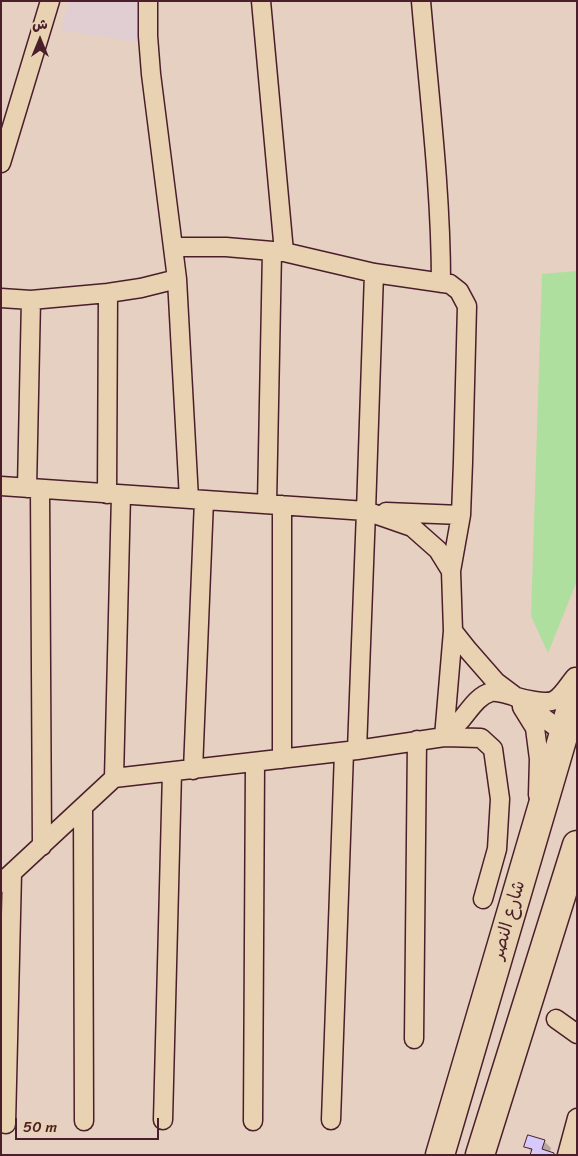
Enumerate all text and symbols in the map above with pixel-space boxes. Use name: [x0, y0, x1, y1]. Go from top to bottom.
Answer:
text: ش: [32, 12, 48, 37]
north arrow: [15, 15, 65, 65]
street label: شارع النصر: [487, 878, 531, 962]
scale bar: [18, 1108, 161, 1140]
text: 50 m: [23, 1114, 57, 1140]

